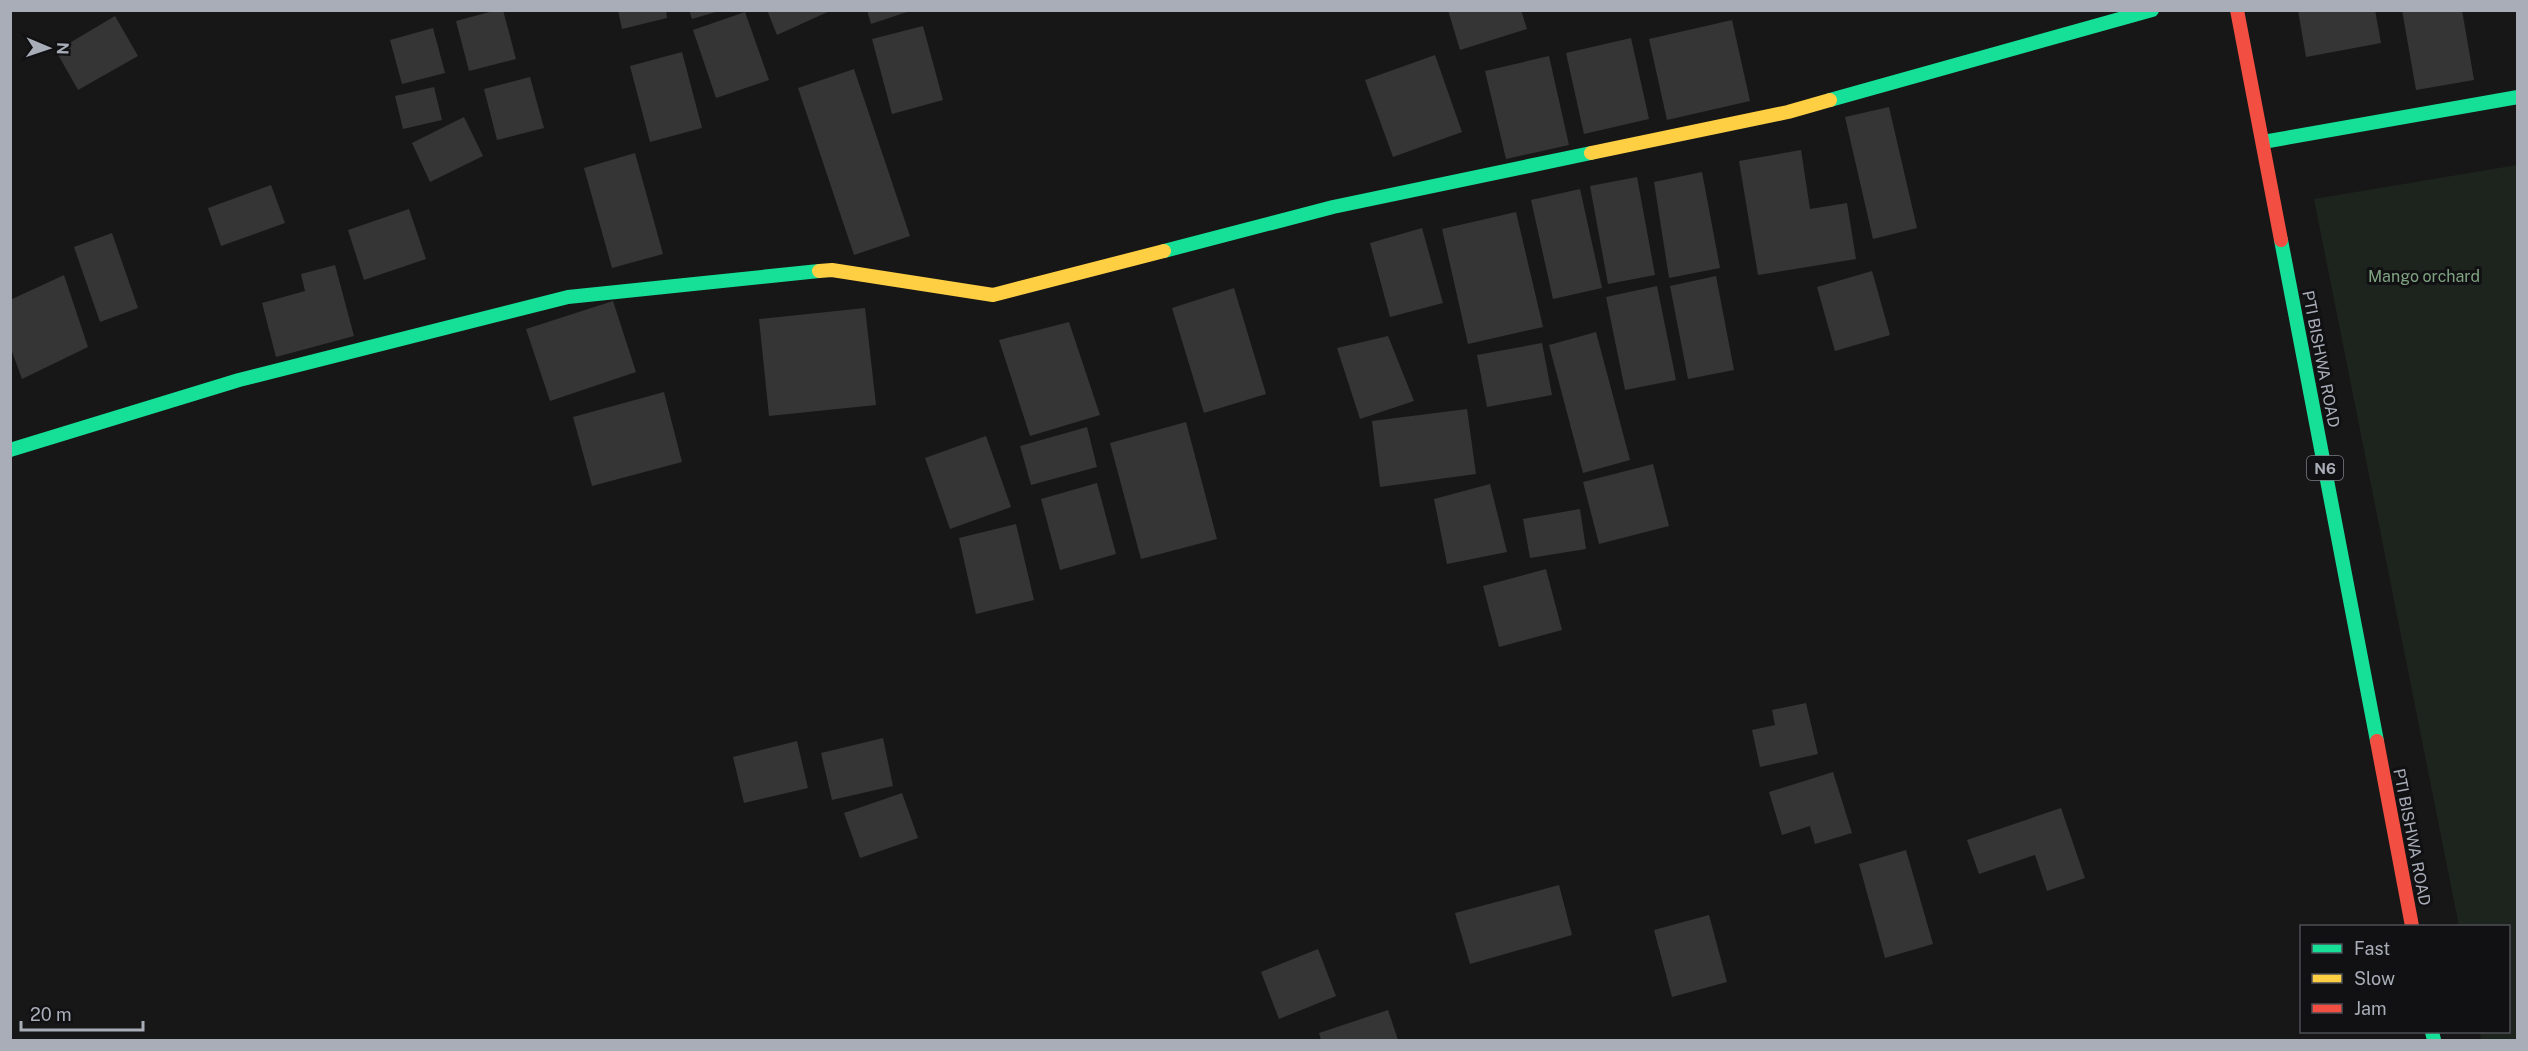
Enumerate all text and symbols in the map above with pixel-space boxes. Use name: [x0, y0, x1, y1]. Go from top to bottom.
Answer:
north arrow: [18, 18, 78, 78]
text: N: [53, 42, 72, 55]
park label: Mango orchard: [2368, 267, 2480, 286]
street label: PTI BISHWA ROAD: [2298, 289, 2344, 429]
road number: N6: [2307, 456, 2343, 480]
street label: PTI BISHWA ROAD: [2389, 767, 2435, 907]
legend: [2300, 925, 2510, 1033]
text: Fast: [2354, 938, 2390, 959]
text: Slow: [2354, 968, 2395, 989]
scale bar: [21, 994, 142, 1032]
text: Jam: [2354, 998, 2387, 1019]
text: 20 m: [30, 1004, 72, 1025]

